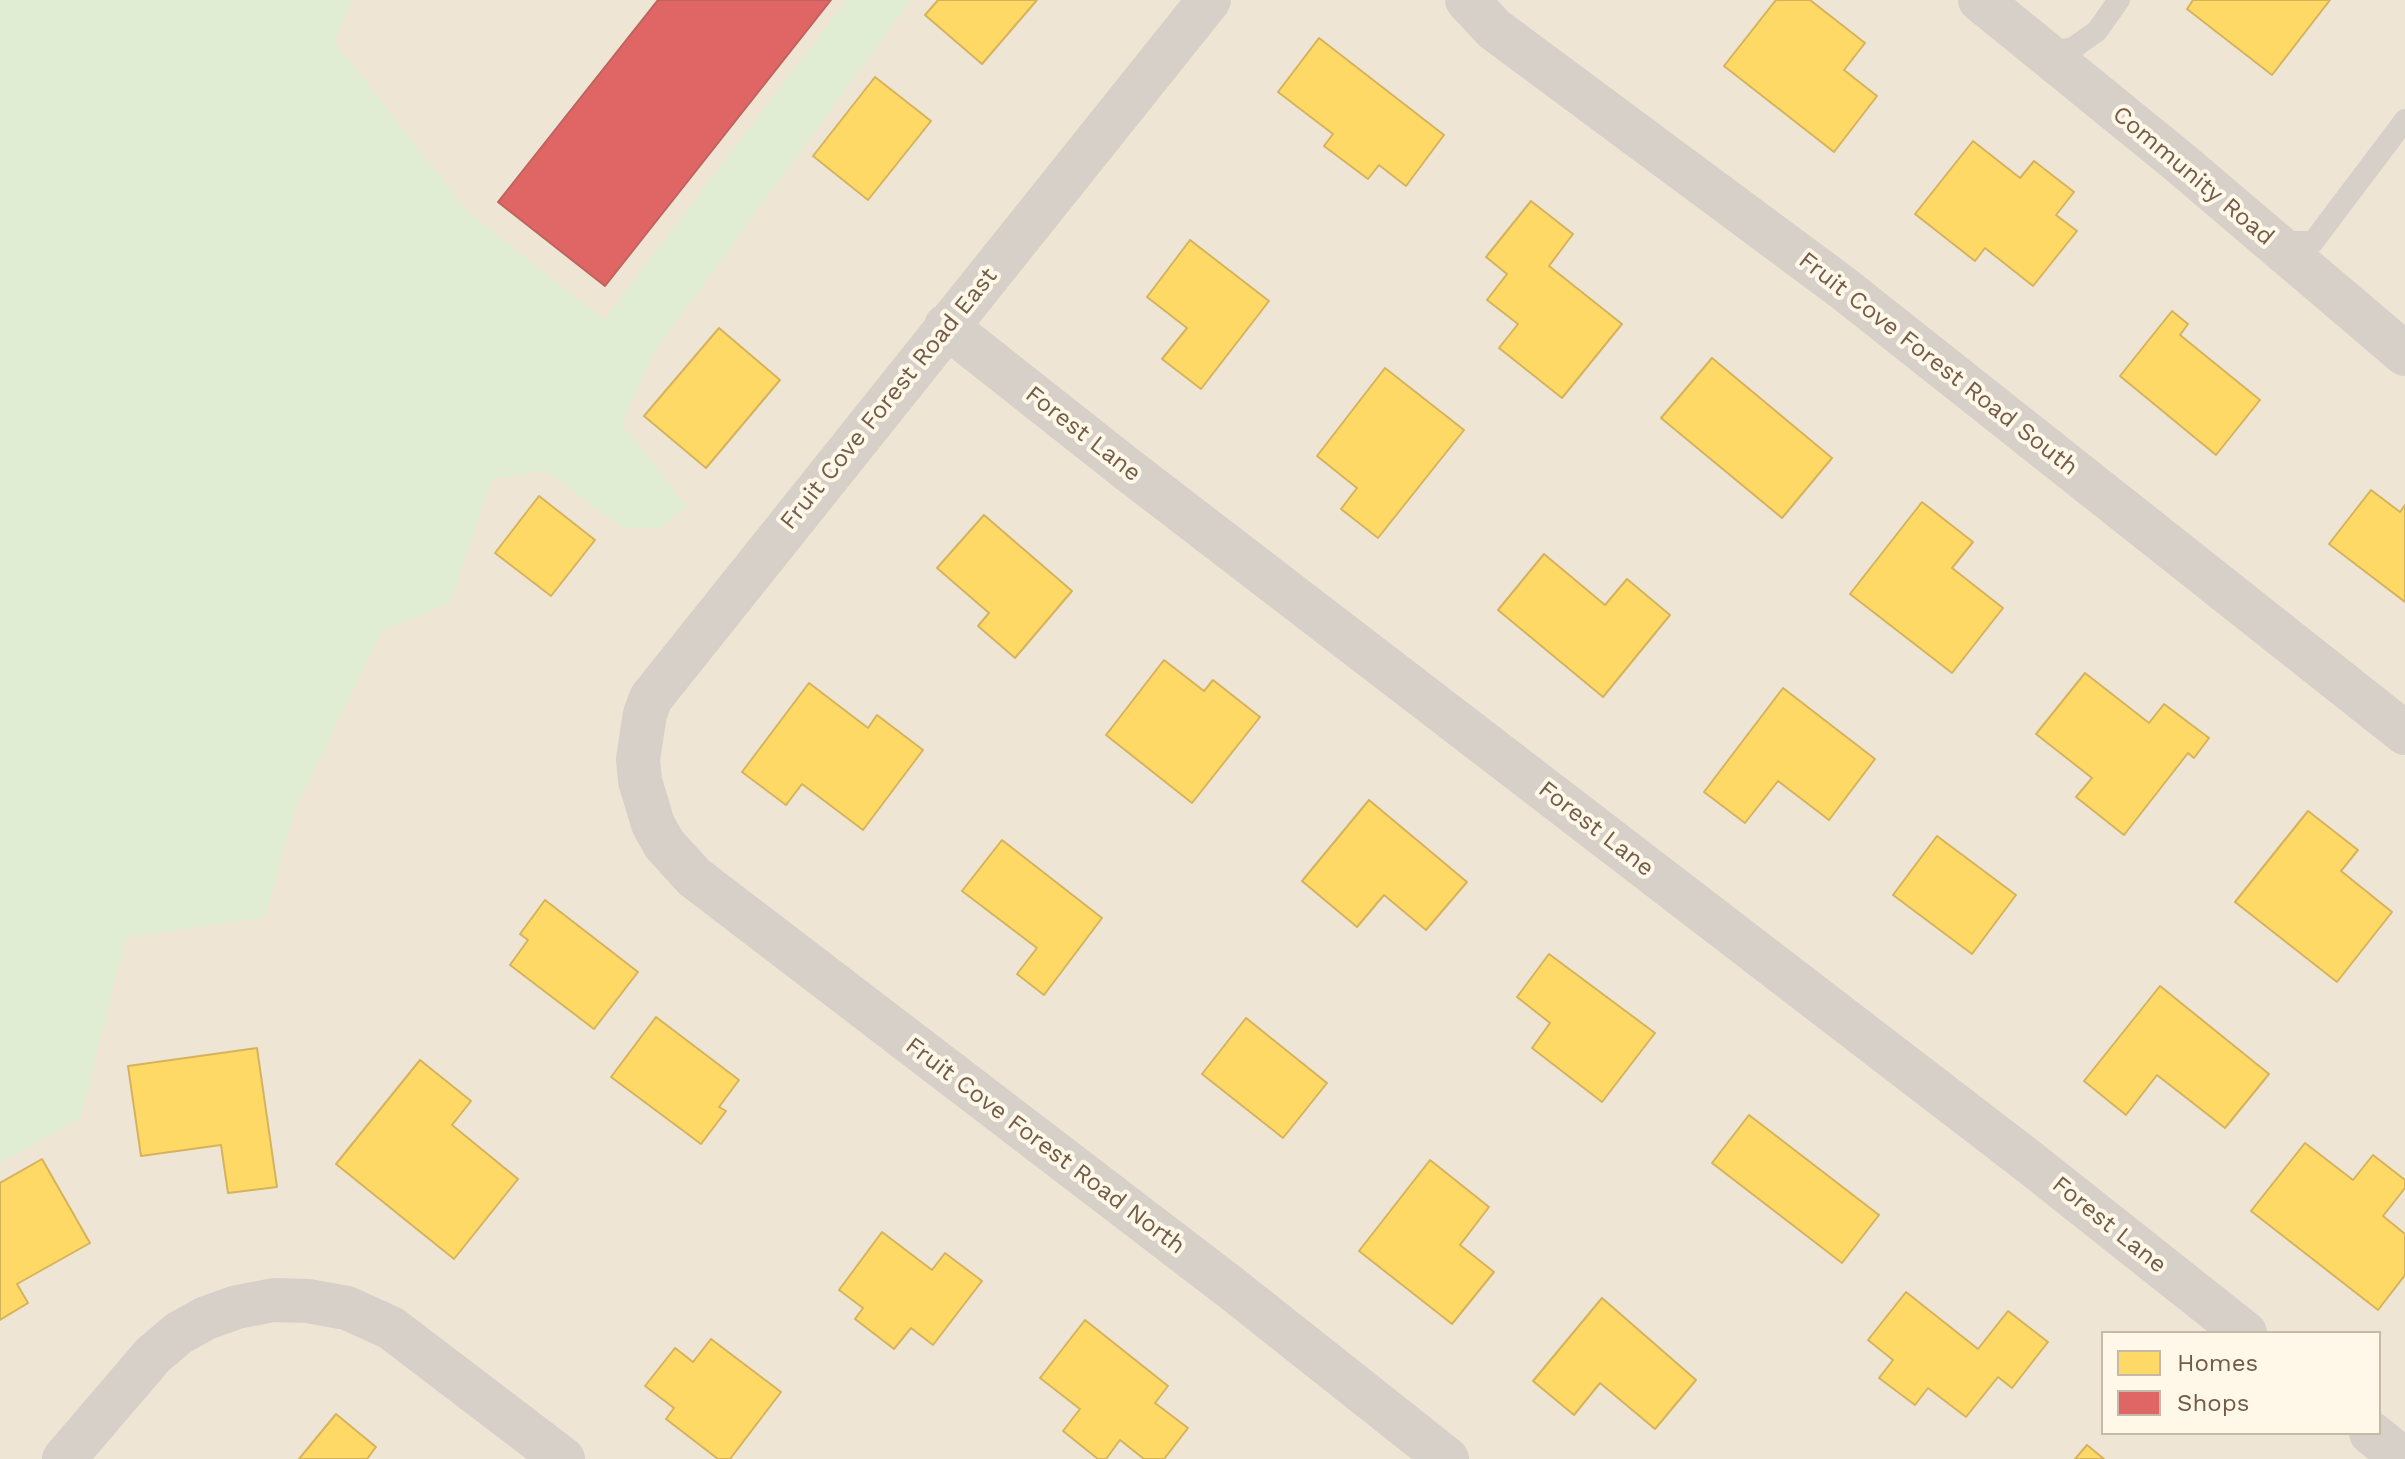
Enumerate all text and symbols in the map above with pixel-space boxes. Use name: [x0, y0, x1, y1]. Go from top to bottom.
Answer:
street label: Community Road: [2106, 100, 2280, 252]
street label: Fruit Cove Forest Road South: [1793, 246, 2083, 482]
street label: Fruit Cove Forest Road East: [774, 262, 1004, 536]
street label: Forest Lane: [1020, 380, 1146, 488]
street label: Forest Lane: [1533, 775, 1659, 883]
street label: Fruit Cove Forest Road North: [899, 1031, 1191, 1261]
street label: Forest Lane: [2046, 1170, 2172, 1280]
legend: [2101, 1331, 2381, 1435]
text: Homes: [2177, 1349, 2258, 1377]
text: Shops: [2177, 1389, 2249, 1417]

